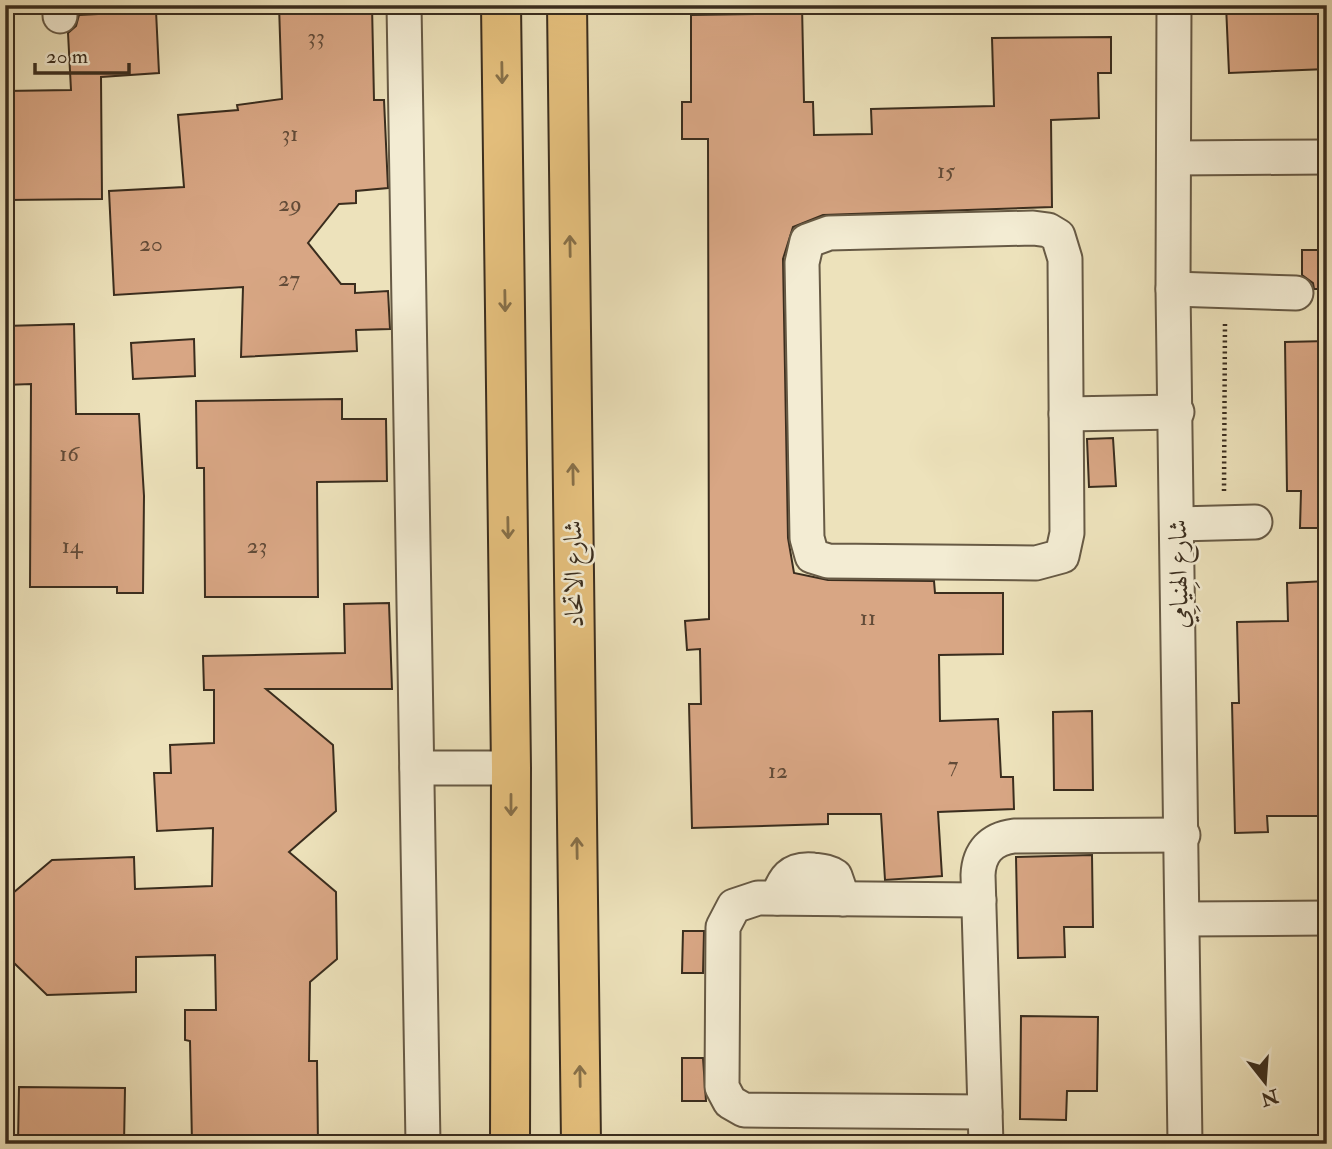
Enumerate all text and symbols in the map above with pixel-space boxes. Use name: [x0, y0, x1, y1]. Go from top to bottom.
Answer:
house number: 33: [307, 22, 325, 51]
scale bar: [35, 32, 130, 76]
text: 20 m: [46, 43, 88, 70]
one-way arrow: [495, 62, 509, 85]
house number: 31: [281, 119, 299, 148]
house number: 15: [937, 156, 955, 185]
house number: 29: [278, 189, 302, 218]
house number: 20: [139, 229, 163, 258]
one-way arrow: [563, 235, 577, 258]
house number: 27: [278, 264, 301, 293]
one-way arrow: [498, 289, 512, 312]
house number: 16: [59, 439, 80, 468]
one-way arrow: [566, 462, 579, 485]
one-way arrow: [501, 517, 515, 540]
street label: شارع الهِنيامِي: [1162, 519, 1201, 629]
street label: شارع الاتحاد: [557, 520, 596, 628]
house number: 14: [62, 531, 84, 560]
house number: 23: [247, 531, 267, 560]
house number: 11: [860, 603, 876, 632]
house number: 7: [948, 750, 959, 779]
house number: 12: [768, 756, 788, 785]
one-way arrow: [504, 793, 518, 816]
one-way arrow: [571, 837, 584, 860]
north arrow: [1230, 1048, 1300, 1118]
one-way arrow: [574, 1064, 587, 1087]
text: N: [1257, 1083, 1282, 1112]

